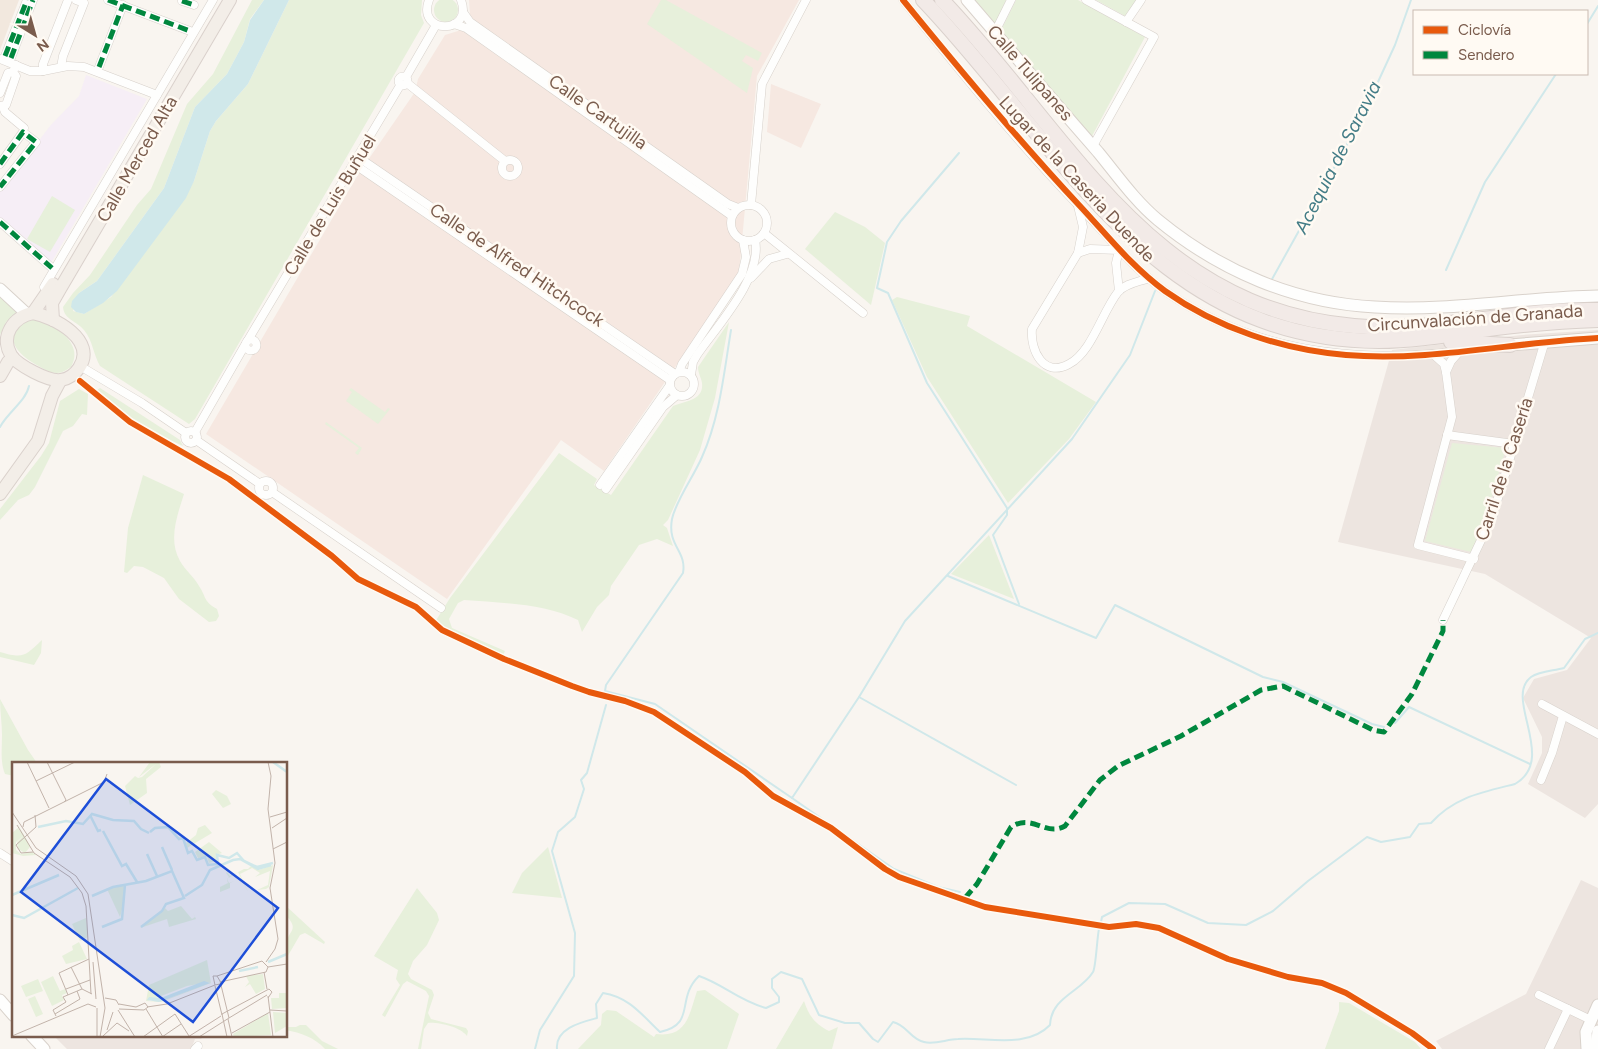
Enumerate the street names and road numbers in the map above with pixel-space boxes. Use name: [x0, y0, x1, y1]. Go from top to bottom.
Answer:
street label: Calle Tulipanes: [982, 21, 1078, 125]
street label: Calle Cartujilla: [544, 70, 652, 154]
street label: Lugar de la Caseria Duende: [994, 91, 1160, 267]
street label: Calle Merced Alta: [92, 92, 182, 226]
street label: Calle de Luis Buñuel: [279, 131, 381, 279]
street label: Calle de Alfred Hitchcock: [426, 198, 609, 332]
street label: Circunvalación de Granada: [1367, 299, 1583, 337]
street label: Carril de la Casería: [1470, 395, 1538, 543]

